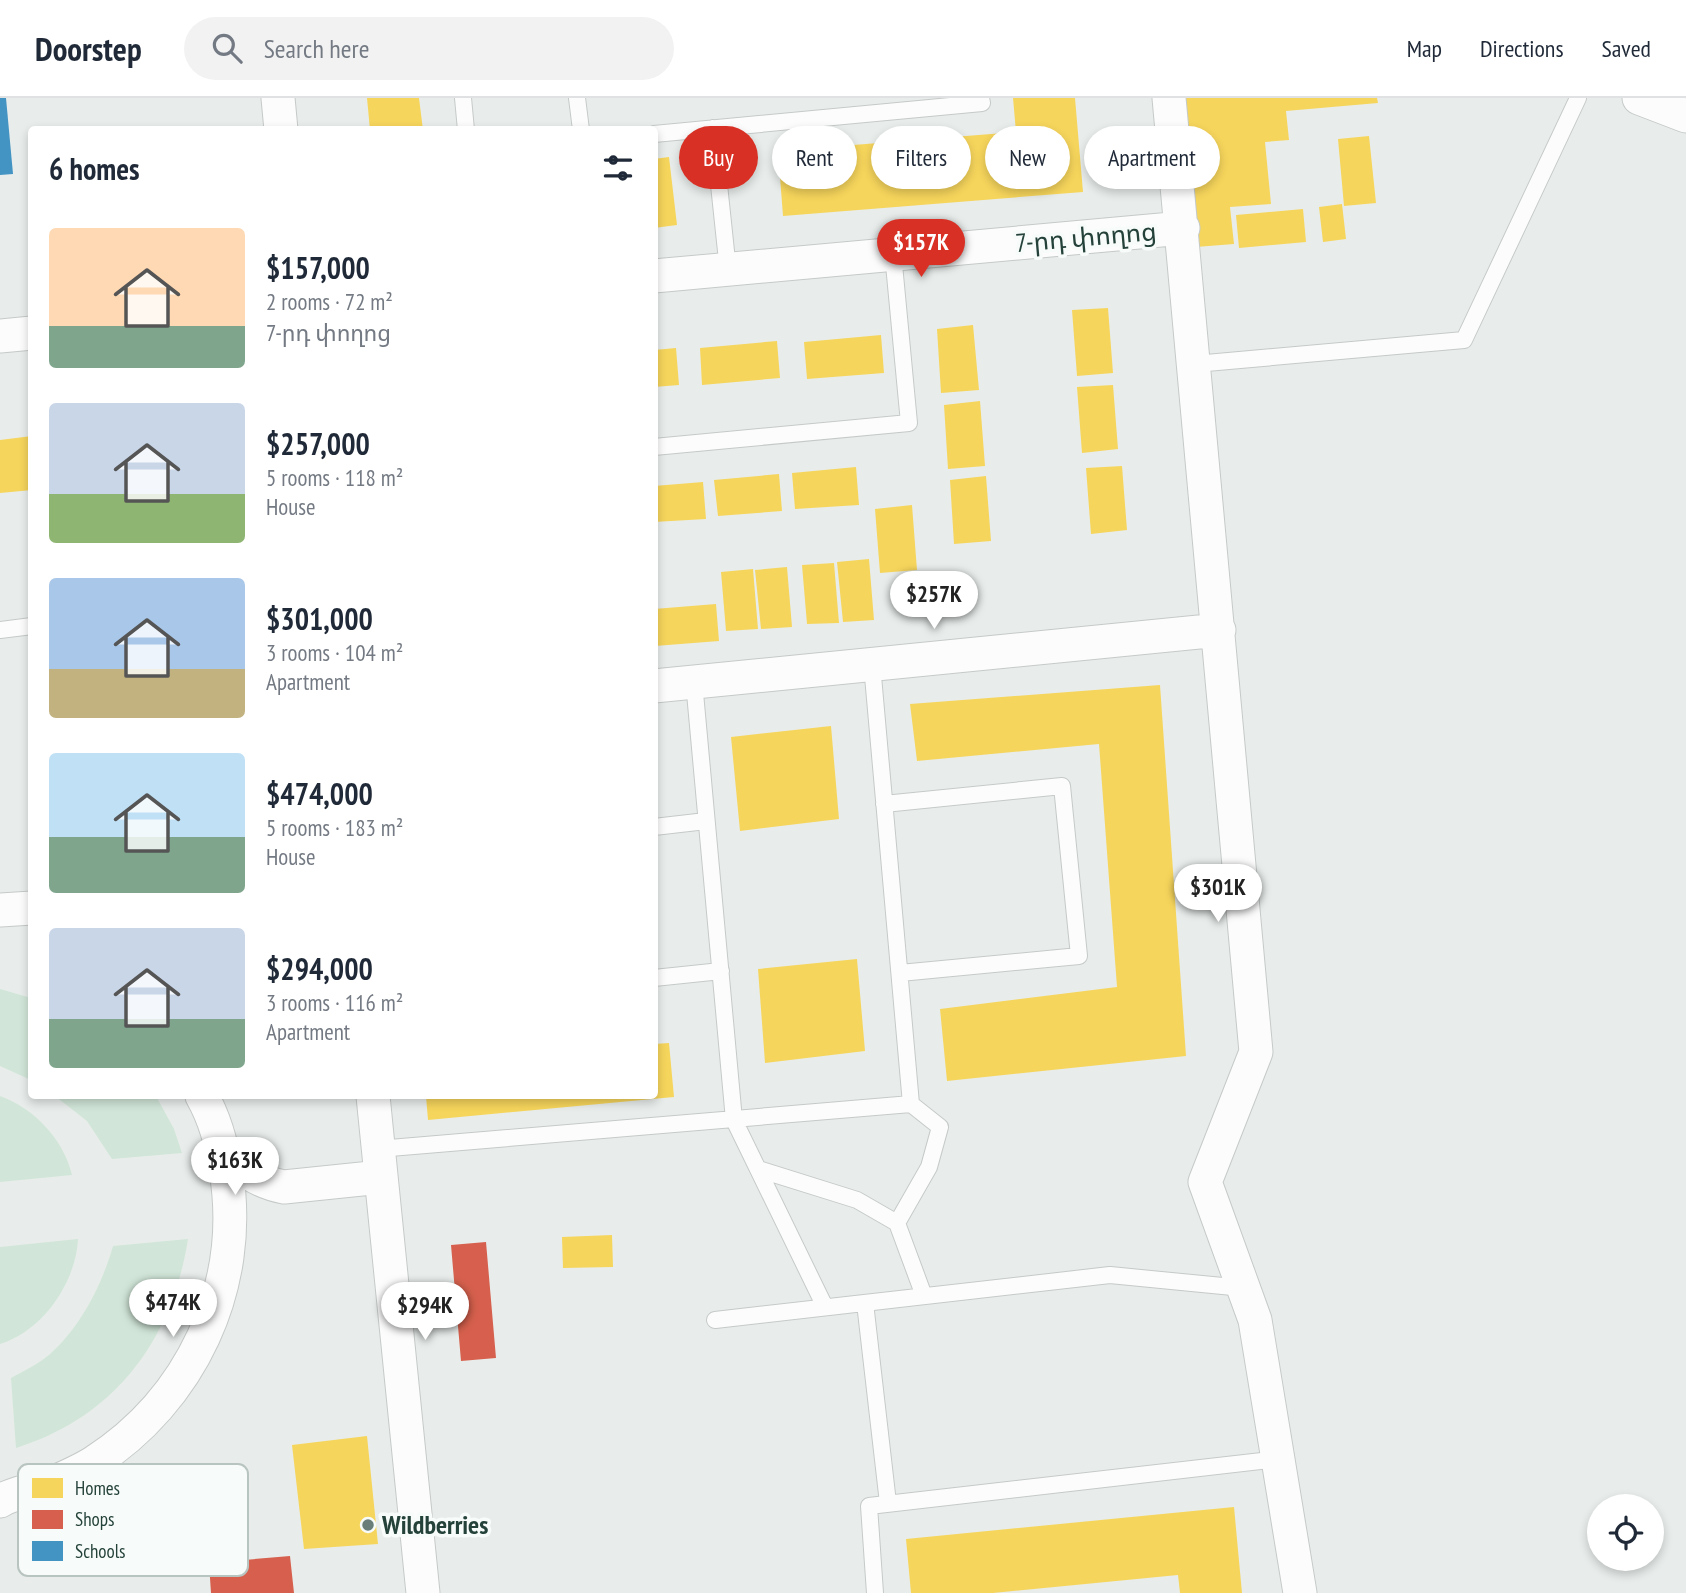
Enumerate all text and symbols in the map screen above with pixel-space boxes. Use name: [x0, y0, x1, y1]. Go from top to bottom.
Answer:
search box: [184, 17, 674, 80]
text: Doorstep: [35, 27, 142, 70]
icon: search: [208, 29, 246, 67]
text: Search here: [264, 32, 369, 65]
text: Map: [1407, 33, 1442, 64]
text: Directions: [1480, 33, 1564, 64]
text: Saved: [1602, 33, 1651, 64]
chip: Buy: [679, 126, 758, 189]
chip: Rent: [772, 126, 857, 189]
chip: Filters: [871, 126, 971, 189]
chip: New: [985, 126, 1070, 189]
chip: Apartment: [1084, 126, 1220, 189]
text: 6 homes: [49, 149, 140, 188]
icon: filters: [599, 149, 637, 187]
street label: 7-րդ փողոց: [1014, 214, 1158, 259]
pin: $157K: [872, 220, 970, 279]
text: $157K: [893, 227, 949, 256]
text: $157,000: [266, 248, 370, 287]
icon: home: [105, 256, 189, 340]
text: 2 rooms · 72 m²: [266, 287, 393, 316]
text: 7-րդ փողոց: [266, 318, 391, 347]
text: $257,000: [266, 424, 370, 463]
icon: home: [105, 431, 189, 515]
text: 5 rooms · 118 m²: [266, 463, 403, 492]
text: House: [266, 492, 316, 521]
pin: $257K: [885, 572, 983, 631]
text: $257K: [906, 579, 962, 608]
text: $301,000: [266, 599, 373, 638]
icon: home: [105, 606, 189, 690]
text: 3 rooms · 104 m²: [266, 638, 403, 667]
text: Apartment: [266, 667, 350, 696]
text: $474,000: [266, 774, 373, 813]
icon: home: [105, 781, 189, 865]
text: 5 rooms · 183 m²: [266, 813, 403, 842]
text: House: [266, 842, 316, 871]
pin: $301K: [1169, 864, 1267, 924]
text: $301K: [1190, 872, 1246, 901]
text: $294,000: [266, 949, 373, 988]
icon: home: [105, 956, 189, 1040]
text: 3 rooms · 116 m²: [266, 988, 403, 1017]
text: Apartment: [266, 1017, 350, 1046]
pin: $163K: [186, 1138, 284, 1197]
text: $163K: [207, 1145, 263, 1174]
pin: $474K: [124, 1280, 222, 1339]
pin: $294K: [376, 1282, 474, 1342]
text: $474K: [145, 1287, 201, 1316]
text: $294K: [397, 1290, 453, 1319]
legend: [18, 1464, 248, 1576]
text: Homes: [75, 1476, 120, 1500]
map controls: [1587, 1494, 1664, 1571]
button: locate: [1587, 1494, 1664, 1571]
text: Shops: [75, 1507, 114, 1531]
place label: Wildberries: [381, 1508, 488, 1541]
marker: Wildberries: [360, 1517, 376, 1533]
text: Schools: [75, 1539, 126, 1563]

